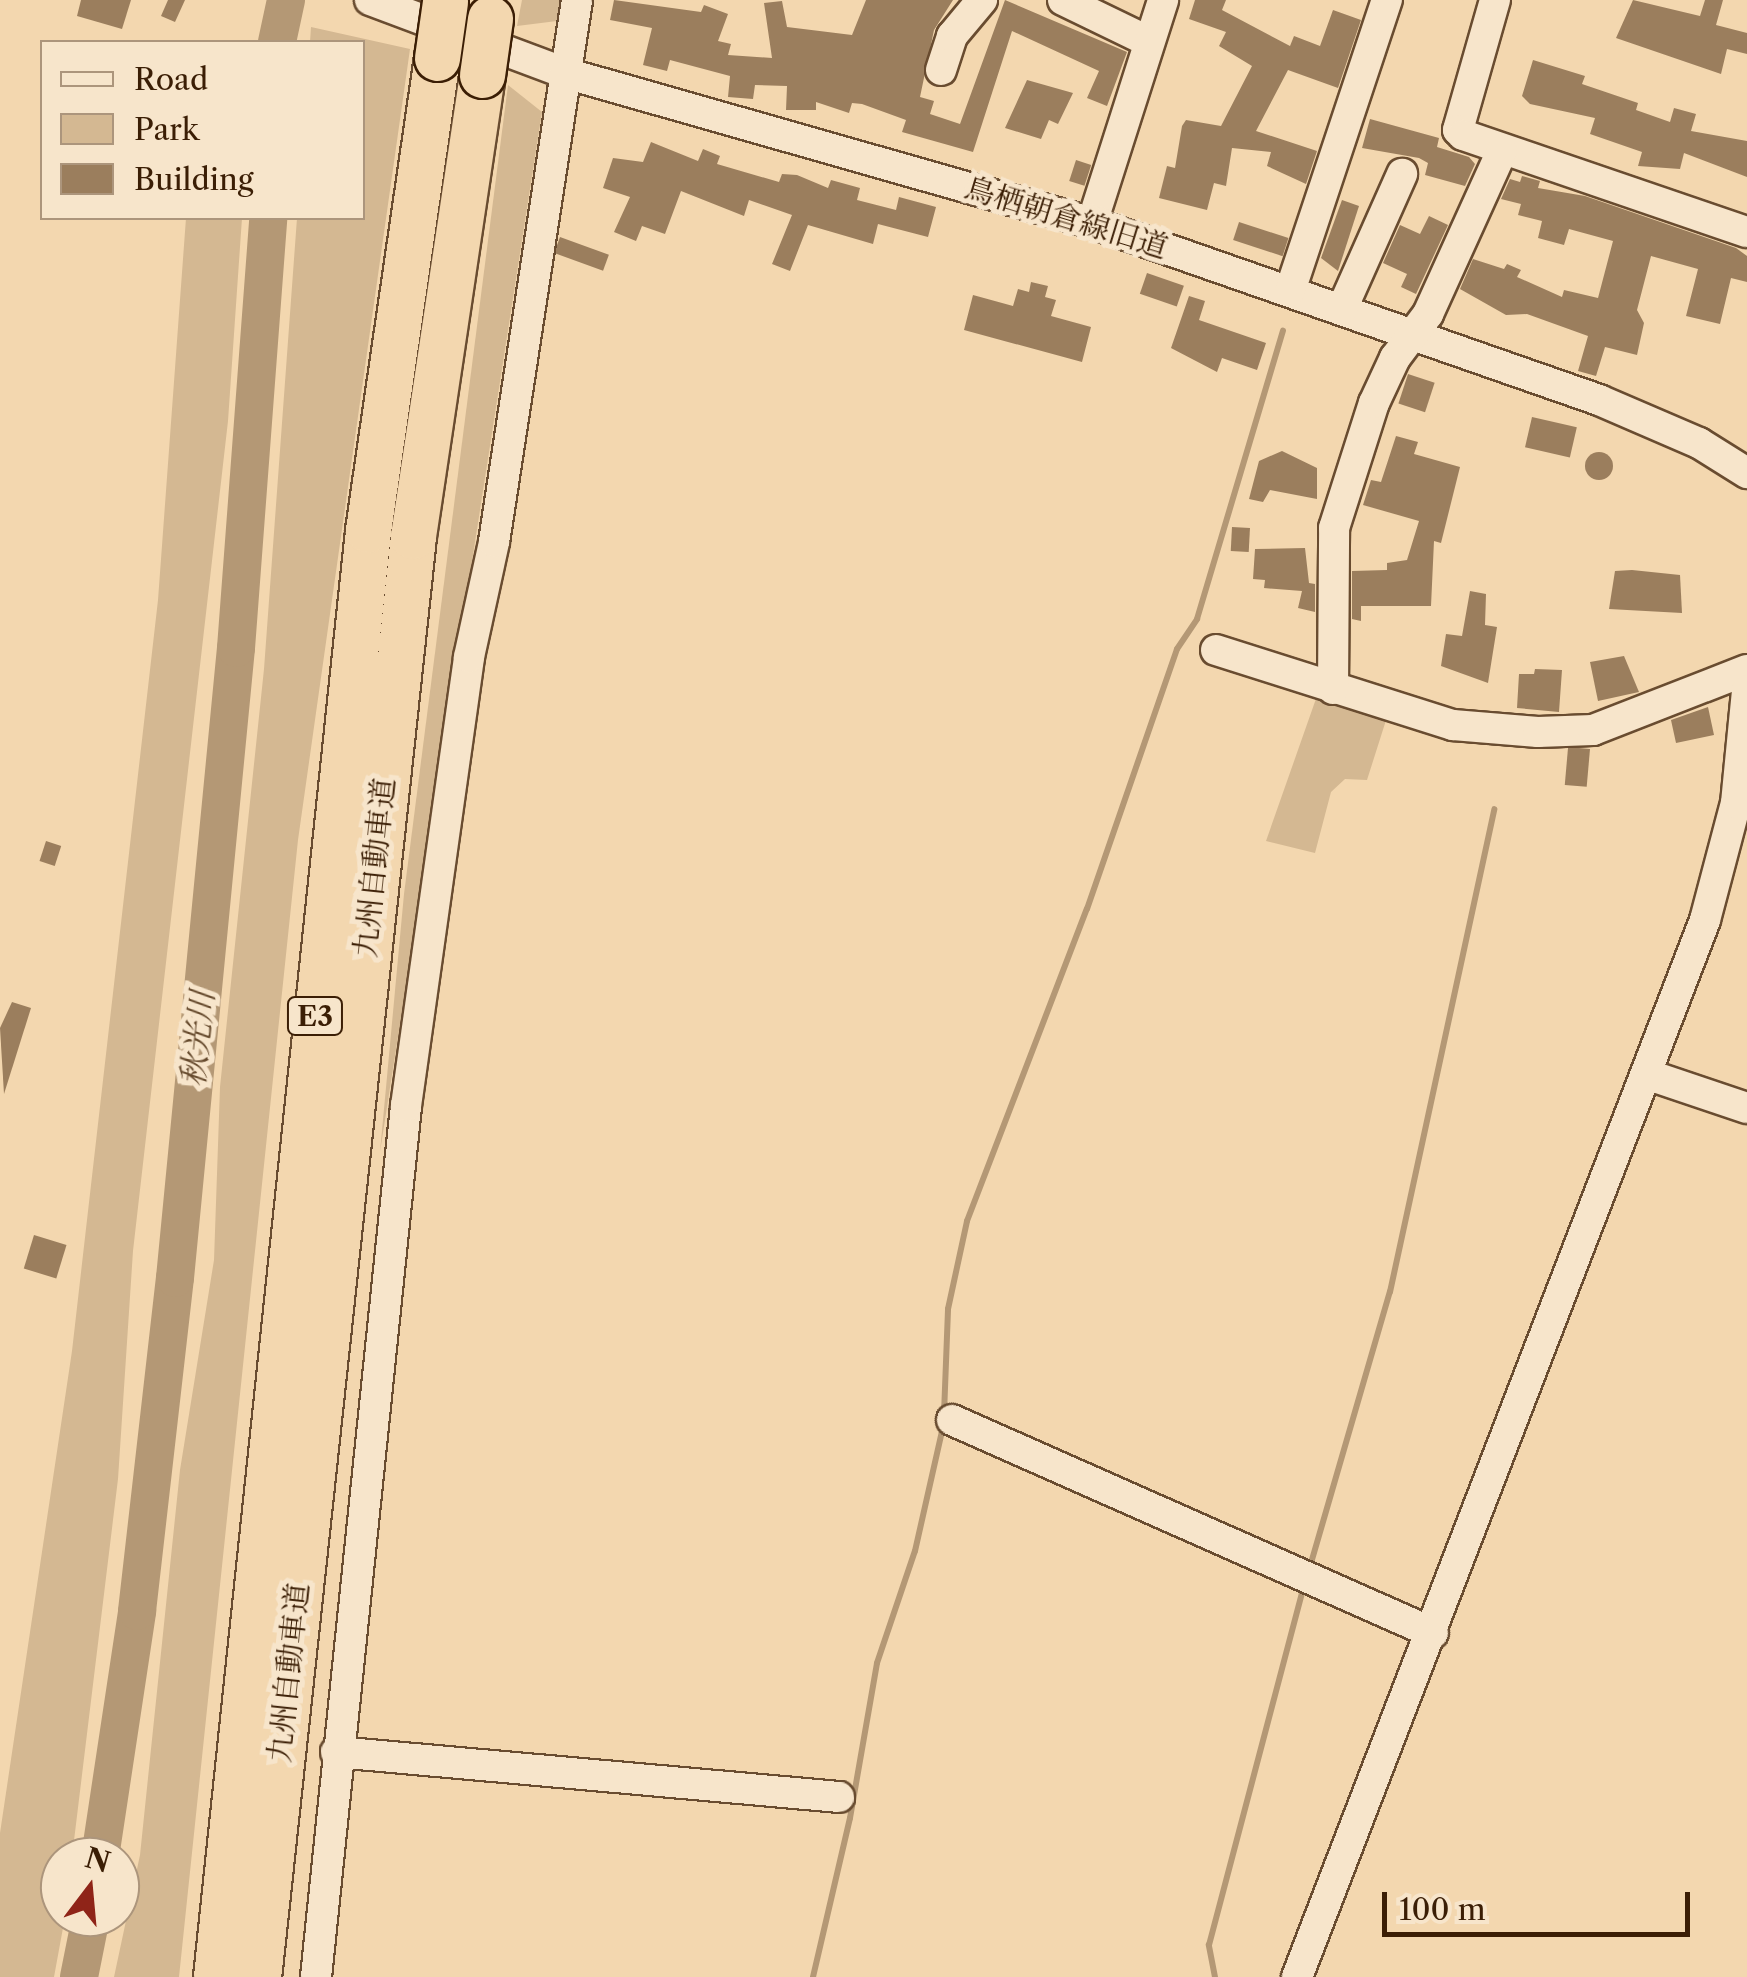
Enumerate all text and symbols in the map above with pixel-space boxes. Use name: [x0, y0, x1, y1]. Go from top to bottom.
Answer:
legend: [40, 40, 365, 220]
text: Road: [134, 61, 208, 98]
text: Park: [134, 111, 199, 148]
text: Building: [134, 161, 254, 198]
street label: 鳥栖朝倉線旧道: [960, 170, 1172, 266]
street label: 九州自動車道: [348, 777, 402, 959]
water label: 秋光川: [174, 989, 222, 1089]
road number: E3: [285, 993, 345, 1039]
street label: 九州自動車道: [262, 1582, 316, 1764]
north arrow: [40, 1837, 140, 1937]
text: N: [81, 1840, 114, 1880]
scale bar: [1387, 1872, 1694, 1934]
text: 100 m: [1399, 1891, 1486, 1928]

